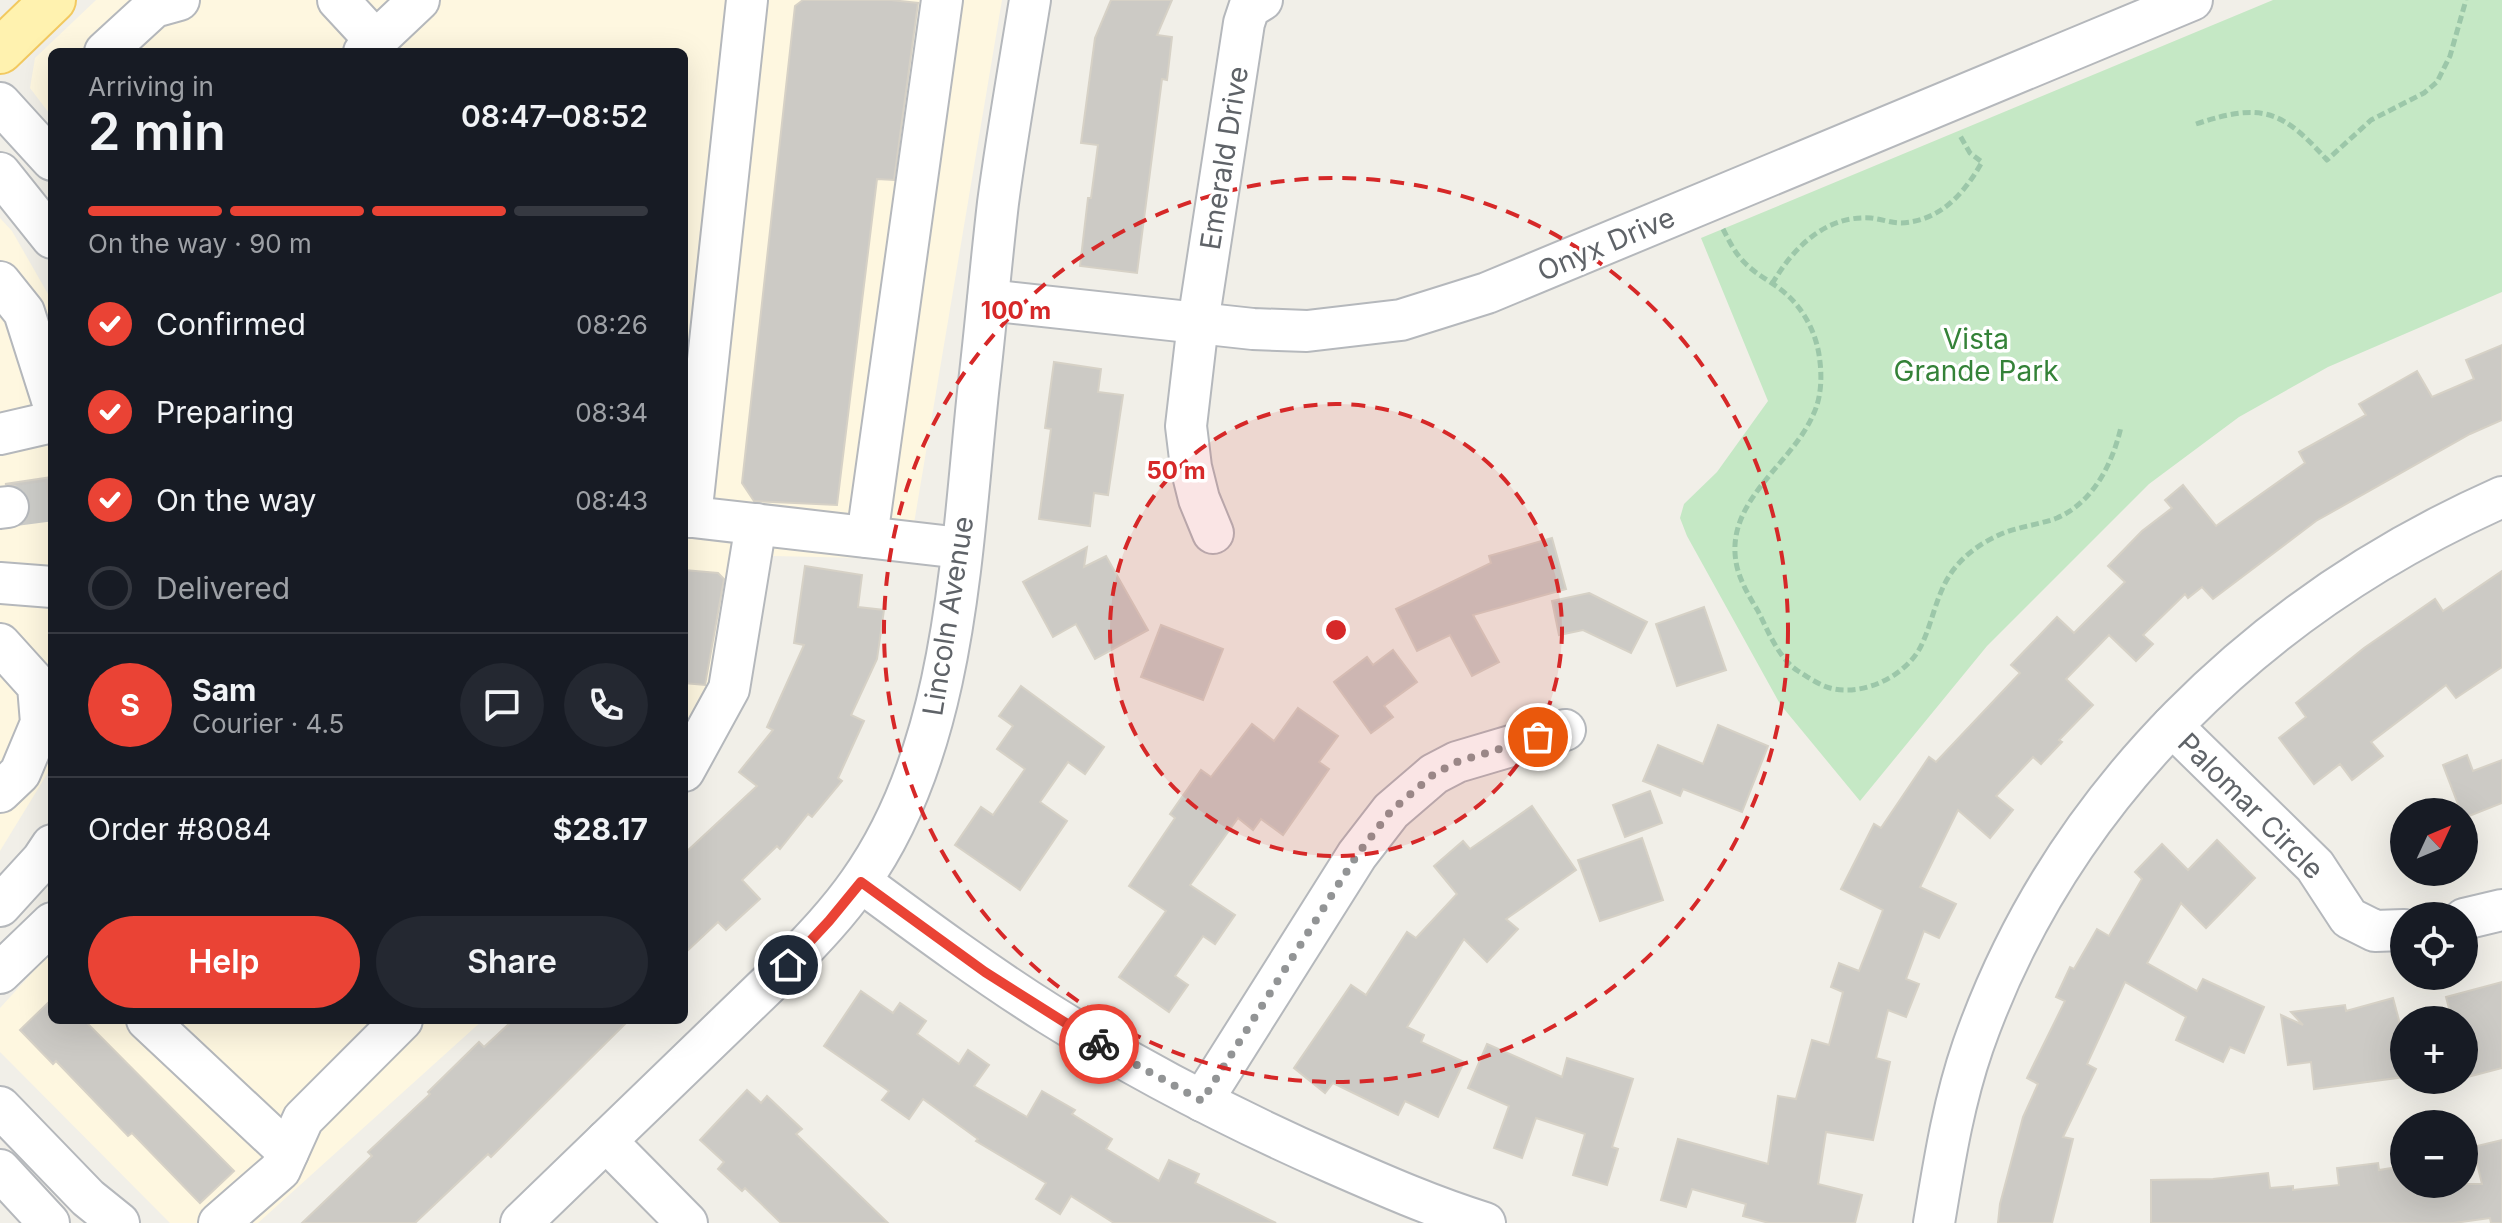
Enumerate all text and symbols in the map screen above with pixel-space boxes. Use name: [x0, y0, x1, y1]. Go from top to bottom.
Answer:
street label: Emerald Drive: [1193, 64, 1255, 252]
text: Arriving in: [88, 71, 214, 102]
text: 08:47–08:52: [461, 98, 648, 134]
text: 2 min: [88, 100, 226, 163]
street label: Onyx Drive: [1532, 200, 1680, 288]
text: On the way · 90 m: [88, 228, 312, 259]
text: 100 m: [981, 296, 1051, 325]
icon: check: [88, 302, 132, 346]
text: Confirmed: [156, 306, 306, 342]
text: 08:26: [576, 309, 648, 340]
park label: Vista Grande Park: [1894, 322, 2059, 388]
icon: check: [88, 390, 132, 434]
text: Preparing: [156, 394, 294, 430]
text: 08:34: [575, 397, 648, 428]
text: 50 m: [1146, 456, 1206, 485]
icon: check: [88, 478, 132, 522]
text: On the way: [156, 482, 316, 518]
text: 08:43: [575, 485, 648, 516]
street label: Lincoln Avenue: [915, 514, 981, 718]
text: Delivered: [156, 570, 290, 606]
centre of rings: [1322, 616, 1350, 644]
button: chat: [460, 663, 544, 747]
button: phone: [564, 663, 648, 747]
text: Sam: [192, 672, 256, 708]
text: S: [120, 687, 140, 723]
pin: [1504, 703, 1572, 771]
text: Courier · 4.5: [192, 708, 344, 739]
icon: bag: [1516, 715, 1560, 759]
street label: Palomar Circle: [2171, 726, 2331, 886]
north arrow: [2390, 798, 2478, 886]
map controls: [2390, 798, 2478, 1198]
text: Order #8084: [88, 811, 272, 847]
text: $28.17: [553, 811, 648, 847]
button: locate: [2390, 902, 2478, 990]
button: Help: [88, 916, 360, 1008]
button: Share: [376, 916, 648, 1008]
pin: [754, 931, 822, 999]
icon: home: [766, 943, 810, 987]
courier: [1059, 1004, 1139, 1084]
button: +: [2390, 1006, 2478, 1094]
icon: bike: [1077, 1022, 1121, 1066]
button: −: [2390, 1110, 2478, 1198]

